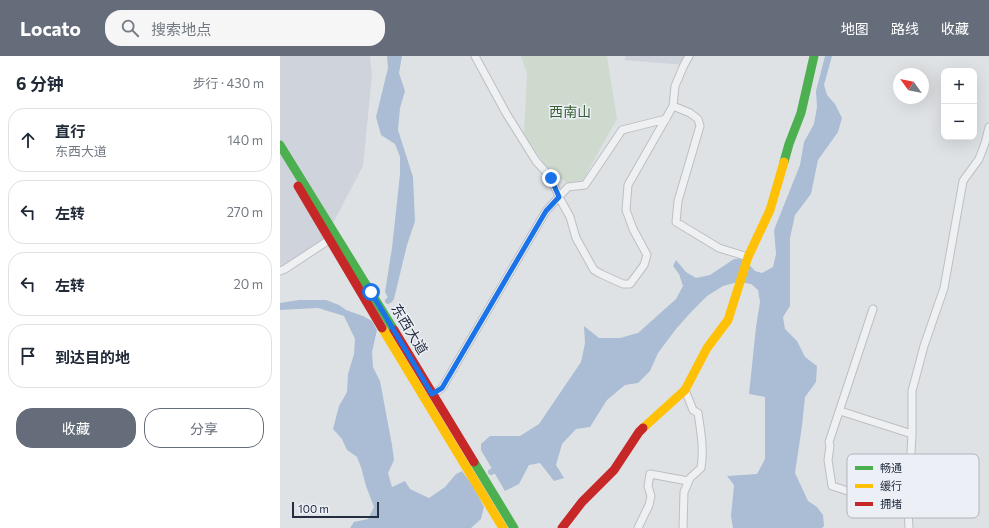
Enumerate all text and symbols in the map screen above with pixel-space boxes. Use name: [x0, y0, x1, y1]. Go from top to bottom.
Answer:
search box: [105, 10, 385, 46]
text: Locato: [20, 17, 81, 40]
icon: search: [119, 17, 141, 39]
text: 搜索地点: [151, 20, 211, 38]
text: 地图: [841, 20, 869, 37]
text: 路线: [891, 20, 919, 37]
text: 收藏: [941, 20, 969, 37]
north arrow: [893, 68, 929, 104]
map controls: [941, 68, 977, 140]
button: +: [941, 68, 977, 104]
text: 6 分钟: [16, 73, 64, 94]
text: 步行 · 430 m: [192, 75, 264, 91]
park label: 西南山: [549, 103, 591, 120]
button: −: [941, 104, 977, 140]
text: 直行: [55, 122, 85, 140]
icon: ahead: [17, 129, 39, 151]
text: 140 m: [227, 132, 263, 148]
text: 东西大道: [55, 143, 107, 159]
route end: [542, 169, 560, 187]
icon: left: [17, 201, 39, 223]
text: 左转: [55, 204, 85, 222]
text: 270 m: [227, 204, 263, 220]
icon: left: [17, 273, 39, 295]
text: 左转: [55, 276, 85, 294]
text: 20 m: [234, 276, 263, 292]
route start: [362, 283, 380, 301]
street label: 东西大道: [388, 301, 432, 357]
icon: arrive: [17, 345, 39, 367]
text: 到达目的地: [55, 348, 130, 366]
button: 收藏: [16, 408, 136, 448]
button: 分享: [144, 408, 264, 448]
legend: [847, 454, 979, 518]
text: 畅通: [880, 461, 902, 474]
text: 缓行: [880, 479, 902, 492]
text: 拥堵: [880, 497, 902, 510]
scale bar: [292, 500, 379, 519]
text: 100 m: [298, 502, 329, 515]

